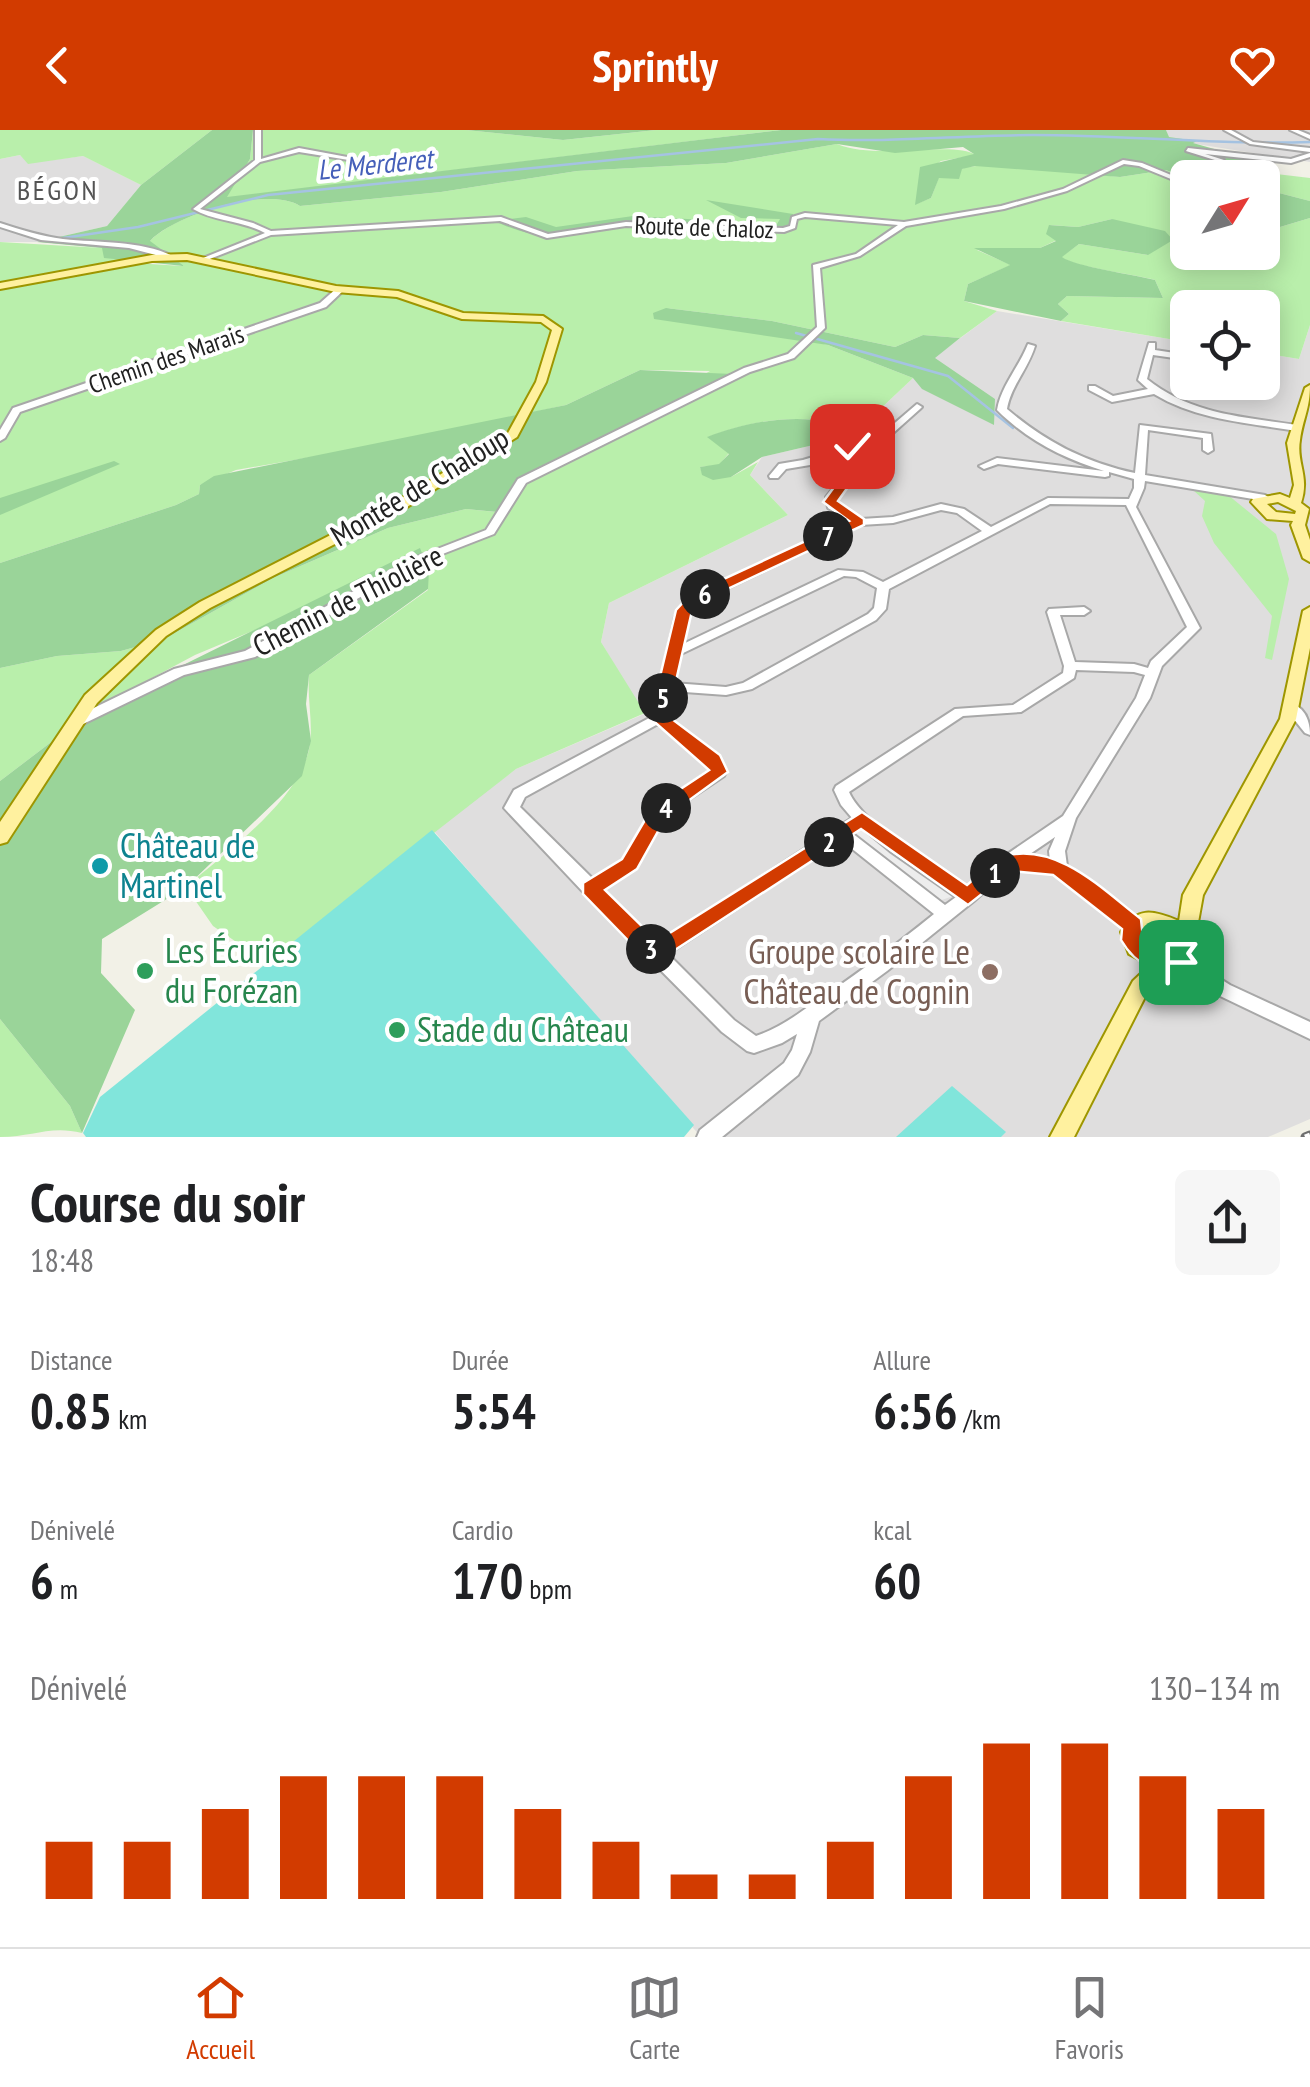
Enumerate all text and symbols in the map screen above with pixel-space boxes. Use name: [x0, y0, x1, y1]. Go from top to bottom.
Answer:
text: Sprintly: [592, 36, 718, 94]
icon: back: [30, 38, 85, 93]
icon: heart: [1225, 38, 1280, 93]
water label: Le Merderet: [316, 139, 438, 188]
north arrow: [1170, 160, 1280, 270]
map controls: [1170, 160, 1280, 400]
district label: BÉGON: [17, 171, 99, 208]
street label: Route de Chaloz: [634, 209, 774, 245]
button: locate: [1170, 290, 1280, 400]
street label: Chemin des Marais: [84, 317, 248, 401]
pin: [810, 404, 895, 489]
street label: Montée de Chaloup: [323, 417, 515, 554]
icon: check: [825, 419, 880, 474]
pin: 7: [803, 511, 853, 561]
text: 7: [821, 517, 835, 554]
street label: Chemin de Thiolière: [246, 535, 449, 664]
pin: 6: [680, 569, 730, 619]
text: 6: [698, 575, 712, 612]
pin: 5: [638, 673, 688, 723]
text: 5: [656, 679, 670, 716]
pin: 4: [641, 783, 691, 833]
text: 4: [659, 789, 673, 826]
pin: 2: [804, 817, 854, 867]
place label: Château de Martinel: [120, 822, 255, 908]
text: 2: [822, 823, 836, 860]
pin: 1: [970, 848, 1020, 898]
text: 1: [988, 854, 1002, 891]
marker: Château de Martinel: [89, 855, 111, 877]
pin: [1139, 920, 1224, 1005]
pin: 3: [626, 924, 676, 974]
place label: Les Écuries du Forézan: [165, 927, 298, 1013]
place label: Groupe scolaire Le Château de Cognin: [744, 928, 970, 1014]
text: 3: [644, 930, 658, 967]
icon: arrive: [1154, 935, 1209, 990]
marker: Les Écuries du Forézan: [134, 960, 156, 982]
marker: Groupe scolaire Le Château de Cognin: [979, 961, 1001, 983]
place label: Stade du Château: [417, 1006, 629, 1052]
marker: Stade du Château: [386, 1019, 408, 1041]
text: Course du soir: [30, 1166, 305, 1237]
button: share: [1175, 1170, 1280, 1275]
text: 18:48: [30, 1239, 94, 1281]
text: Distance: [30, 1341, 113, 1378]
text: Durée: [452, 1341, 509, 1378]
text: Allure: [873, 1341, 931, 1378]
text: 0.85: [30, 1378, 112, 1443]
text: 5:54: [452, 1378, 536, 1443]
text: 6:56: [873, 1378, 958, 1443]
text: km: [112, 1400, 147, 1437]
text: /km: [958, 1400, 1001, 1437]
text: Dénivelé: [30, 1511, 115, 1548]
text: Cardio: [452, 1511, 513, 1548]
text: kcal: [873, 1511, 912, 1548]
text: 6: [30, 1548, 54, 1613]
text: 170: [452, 1548, 523, 1613]
text: 60: [873, 1548, 921, 1613]
text: m: [54, 1570, 78, 1607]
text: bpm: [523, 1570, 572, 1607]
text: Dénivelé: [30, 1667, 127, 1709]
text: 130–134 m: [1149, 1667, 1280, 1709]
tab: Accueil: [186, 1970, 255, 2067]
tab: Carte: [627, 1970, 682, 2067]
tab: Favoris: [1055, 1970, 1124, 2067]

